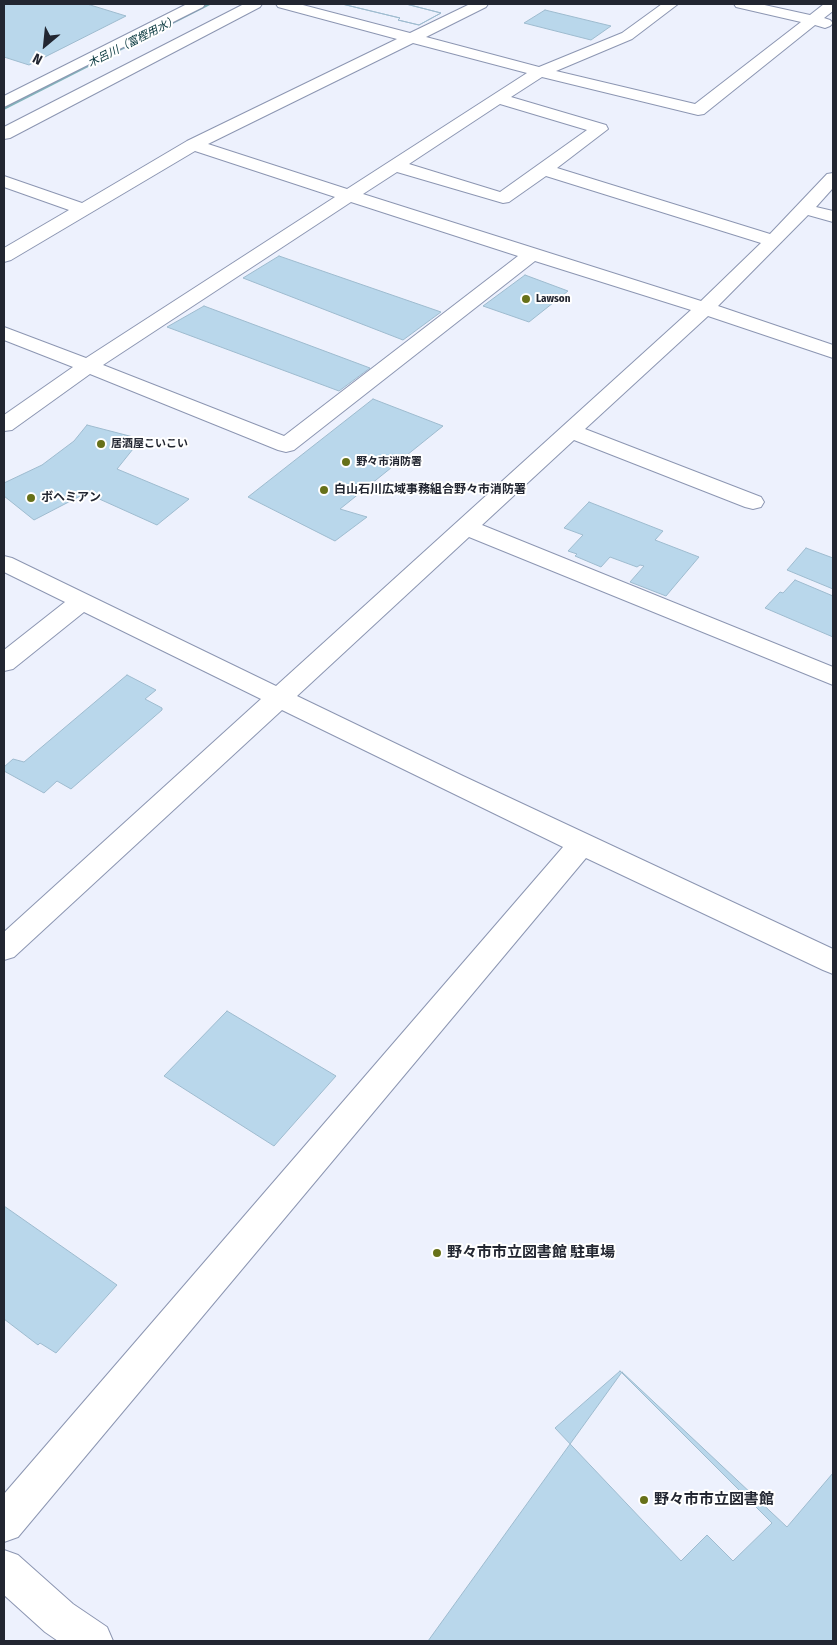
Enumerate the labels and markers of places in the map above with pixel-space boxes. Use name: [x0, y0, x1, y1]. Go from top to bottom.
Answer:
place label: Lawson: [536, 292, 570, 306]
marker: Lawson: [520, 293, 532, 305]
place label: 居酒屋こいこい: [111, 437, 188, 451]
marker: 居酒屋こいこい: [95, 438, 107, 450]
place label: 野々市消防署: [356, 455, 422, 469]
marker: 野々市消防署: [340, 456, 352, 468]
place label: 白山石川広域事務組合野々市消防署: [334, 483, 526, 497]
marker: 白山石川広域事務組合野々市消防署: [318, 484, 330, 496]
place label: ボヘミアン: [41, 491, 101, 505]
marker: ボヘミアン: [25, 492, 37, 504]
place label: 野々市市立図書館 駐車場: [447, 1244, 615, 1262]
marker: 野々市市立図書館 駐車場: [431, 1247, 443, 1259]
place label: 野々市市立図書館: [654, 1491, 774, 1509]
marker: 野々市市立図書館: [638, 1494, 650, 1506]

